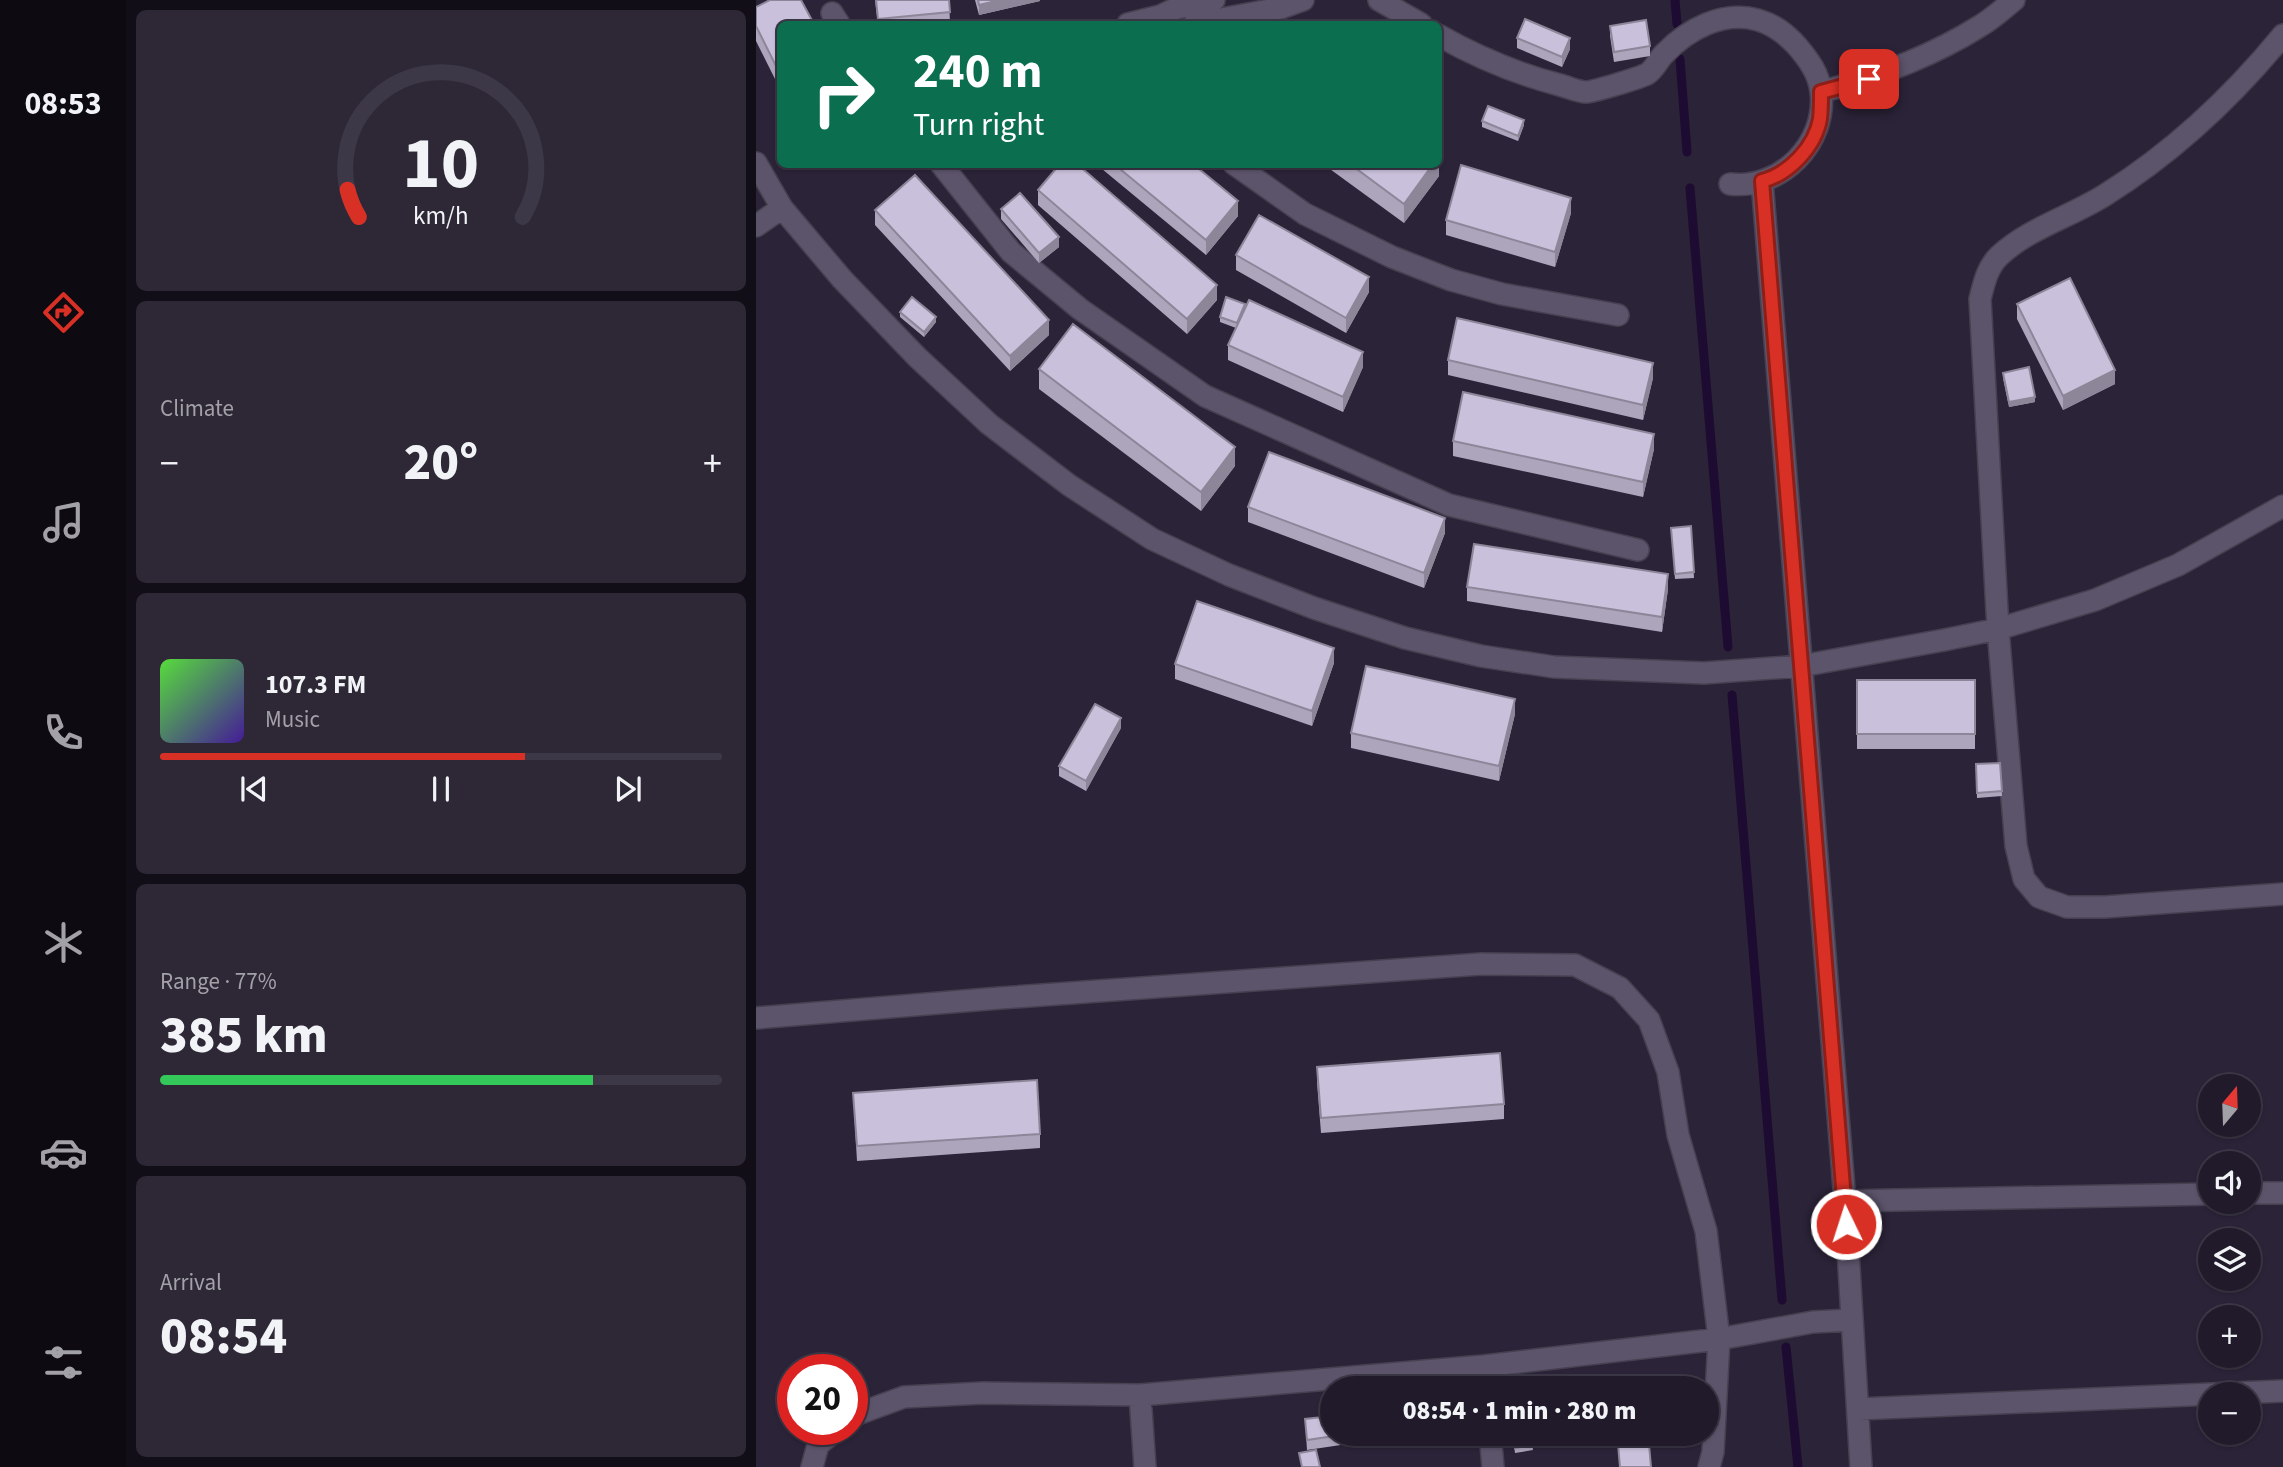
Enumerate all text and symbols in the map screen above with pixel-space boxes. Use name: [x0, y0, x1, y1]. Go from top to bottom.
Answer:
text: 240 m: [913, 37, 1042, 107]
icon: right: [798, 49, 889, 140]
pin: [1839, 49, 1899, 109]
icon: arrive: [1850, 60, 1888, 98]
text: 08:53: [24, 81, 102, 127]
text: Turn right: [913, 102, 1044, 148]
text: 10: [403, 112, 479, 216]
text: km/h: [413, 198, 469, 234]
icon: directions: [39, 288, 88, 337]
text: Climate: [160, 392, 234, 425]
text: 20°: [404, 426, 478, 500]
text: −: [160, 437, 179, 491]
text: +: [703, 437, 722, 491]
icon: music: [39, 498, 88, 547]
text: 107.3 FM: [265, 666, 366, 703]
text: Music: [265, 703, 320, 736]
icon: phone: [39, 708, 88, 757]
icon: previous: [235, 770, 273, 808]
icon: pause: [422, 770, 460, 808]
icon: next: [609, 770, 647, 808]
icon: climate: [39, 918, 88, 967]
text: Range · 77%: [160, 965, 277, 998]
text: 385 km: [160, 999, 328, 1073]
north arrow: [2198, 1074, 2261, 1138]
map controls: [2198, 1074, 2261, 1445]
icon: car: [39, 1128, 88, 1177]
button: sound: [2198, 1151, 2261, 1214]
position arrow: [1809, 1187, 1883, 1261]
button: layers: [2198, 1228, 2261, 1291]
text: Arrival: [160, 1266, 222, 1299]
text: 08:54: [160, 1300, 287, 1374]
button: +: [2198, 1305, 2261, 1368]
icon: filters: [39, 1338, 88, 1387]
speed limit sign: 20: [777, 1354, 868, 1445]
button: −: [2198, 1382, 2261, 1445]
text: 08:54 · 1 min · 280 m: [1403, 1392, 1636, 1429]

